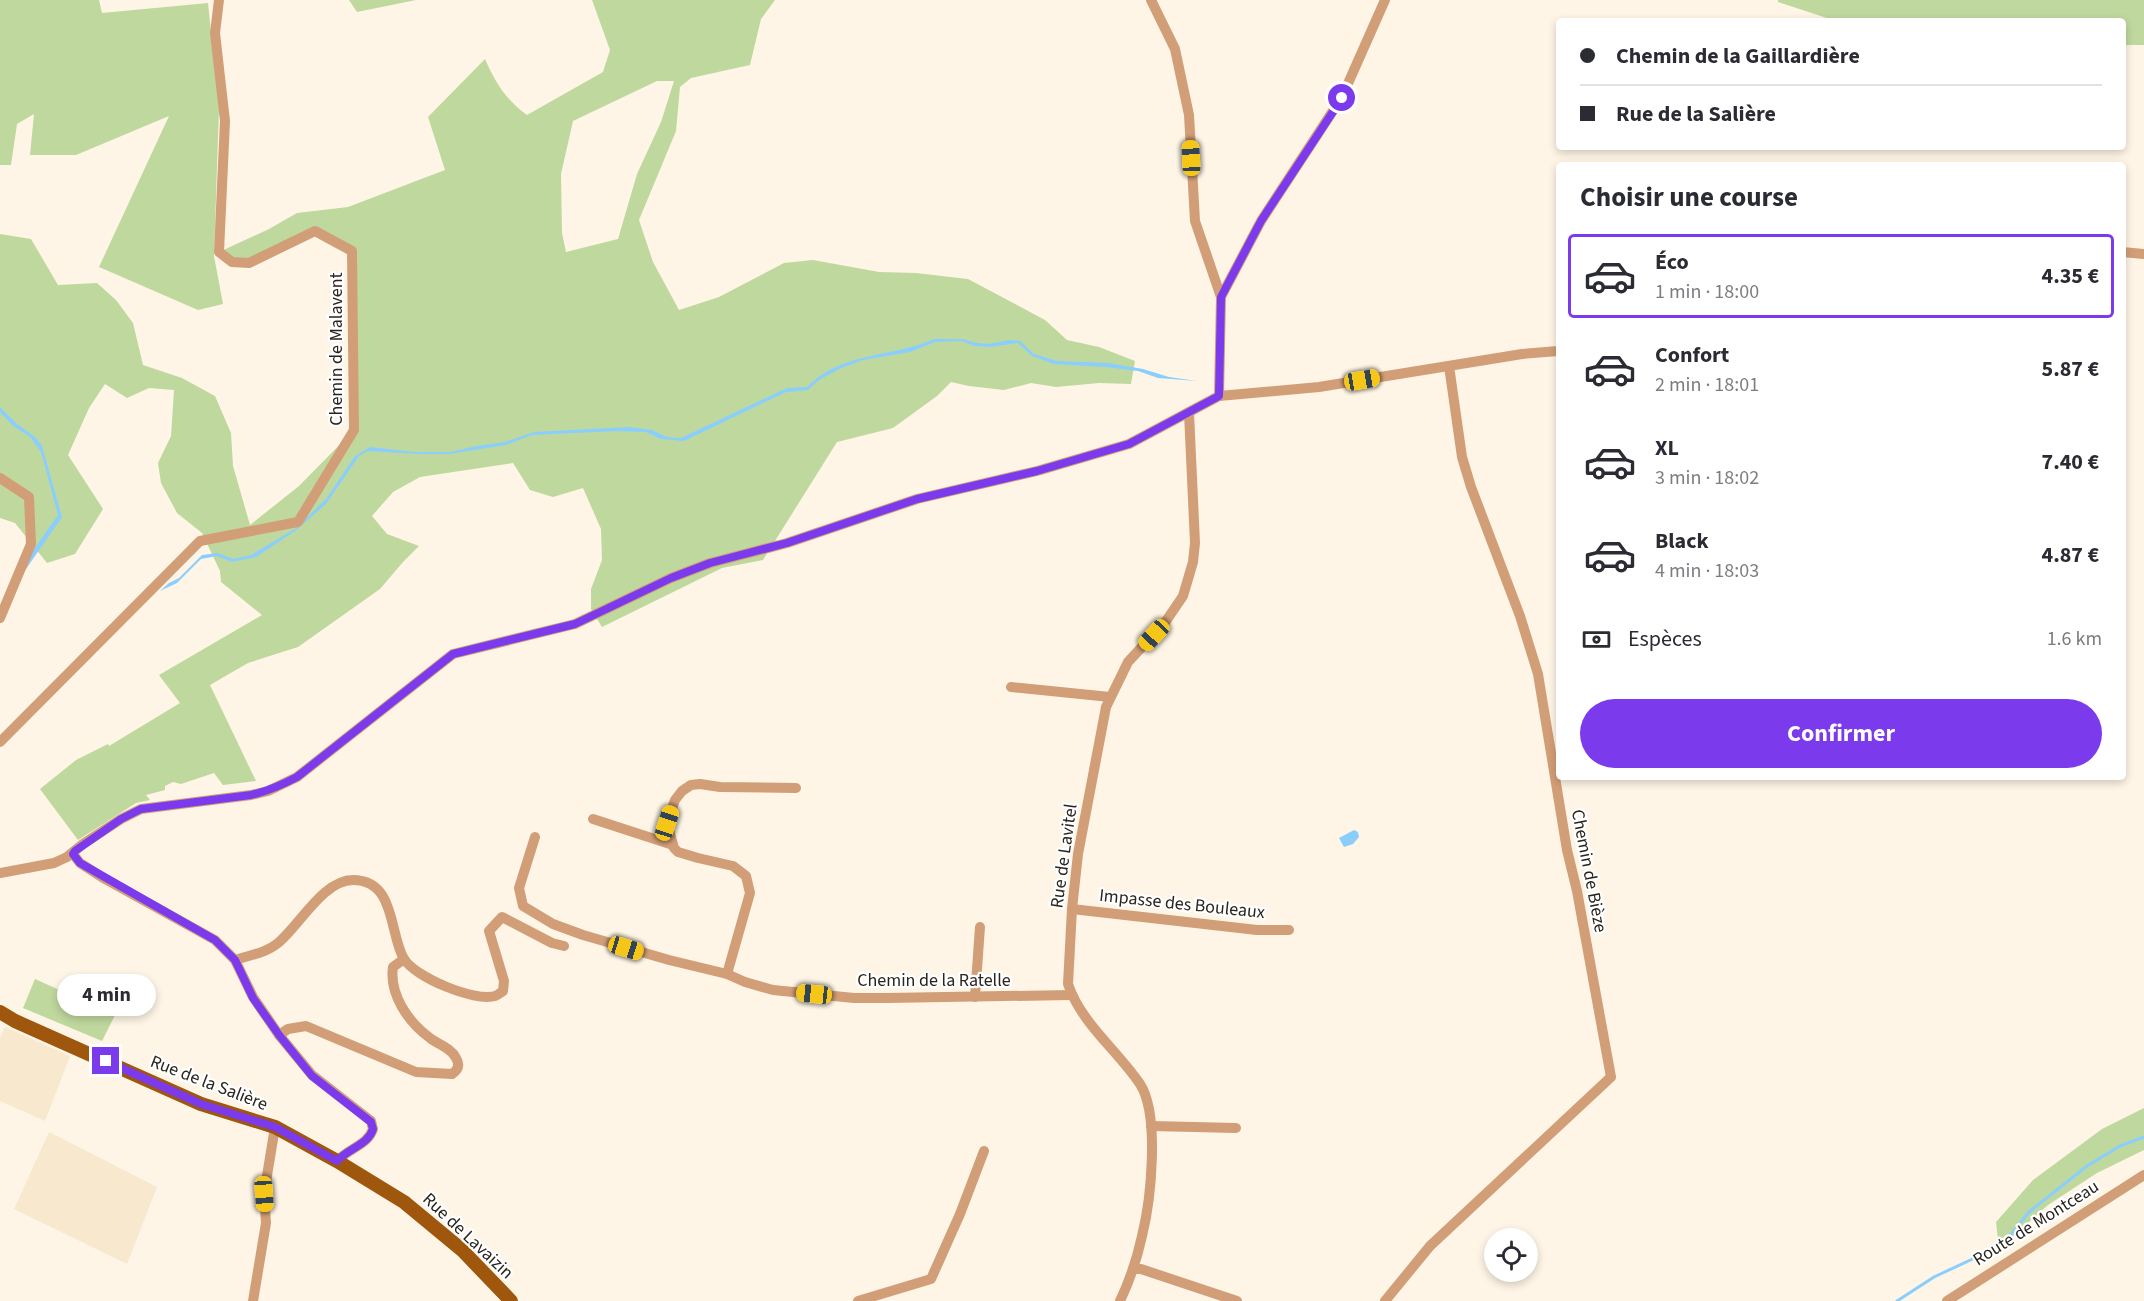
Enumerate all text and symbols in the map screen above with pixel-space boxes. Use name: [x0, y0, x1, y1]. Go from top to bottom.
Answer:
text: Chemin de la Gaillardière: [1616, 40, 1860, 72]
route start: [1328, 84, 1355, 111]
text: Rue de la Salière: [1616, 98, 1776, 130]
car: [1181, 140, 1201, 176]
text: Choisir une course: [1580, 178, 1798, 217]
text: Éco: [1655, 246, 1689, 278]
icon: car: [1583, 249, 1637, 303]
text: 4.35 €: [2042, 260, 2099, 292]
street label: Chemin de Malavent: [324, 272, 349, 426]
text: 1 min · 18:00: [1655, 278, 1759, 306]
text: Confort: [1655, 339, 1729, 371]
icon: car: [1583, 342, 1637, 396]
text: 5.87 €: [2042, 353, 2099, 385]
car: [1343, 368, 1381, 392]
text: 2 min · 18:01: [1655, 371, 1759, 399]
text: XL: [1655, 432, 1679, 464]
icon: car: [1583, 435, 1637, 489]
text: 7.40 €: [2042, 446, 2099, 478]
text: 3 min · 18:02: [1655, 464, 1759, 492]
text: Black: [1655, 525, 1709, 557]
icon: car: [1583, 528, 1637, 582]
text: 4.87 €: [2042, 539, 2099, 571]
text: 4 min · 18:03: [1655, 557, 1759, 585]
car: [1135, 616, 1173, 654]
icon: cash: [1580, 623, 1613, 656]
text: Espèces: [1628, 623, 1702, 655]
text: 1.6 km: [2047, 625, 2102, 653]
button: Confirmer: [1580, 699, 2102, 768]
street label: Rue de Lavitel: [1044, 802, 1084, 910]
car: [653, 803, 681, 843]
street label: Chemin de Bièze: [1565, 807, 1613, 935]
street label: Impasse des Bouleaux: [1098, 883, 1266, 925]
car: [606, 934, 646, 962]
street label: Chemin de la Ratelle: [857, 968, 1011, 993]
callout: 4 min: [57, 974, 156, 1016]
text: 4 min: [82, 981, 131, 1009]
car: [795, 983, 833, 1005]
route end: [92, 1047, 119, 1074]
street label: Rue de la Salière: [147, 1049, 271, 1117]
street label: Route de Montceau: [1968, 1174, 2104, 1272]
car: [254, 1175, 274, 1213]
street label: Rue de Lavaizin: [417, 1187, 519, 1285]
map controls: [1484, 1228, 1538, 1282]
button: locate: [1484, 1228, 1538, 1282]

